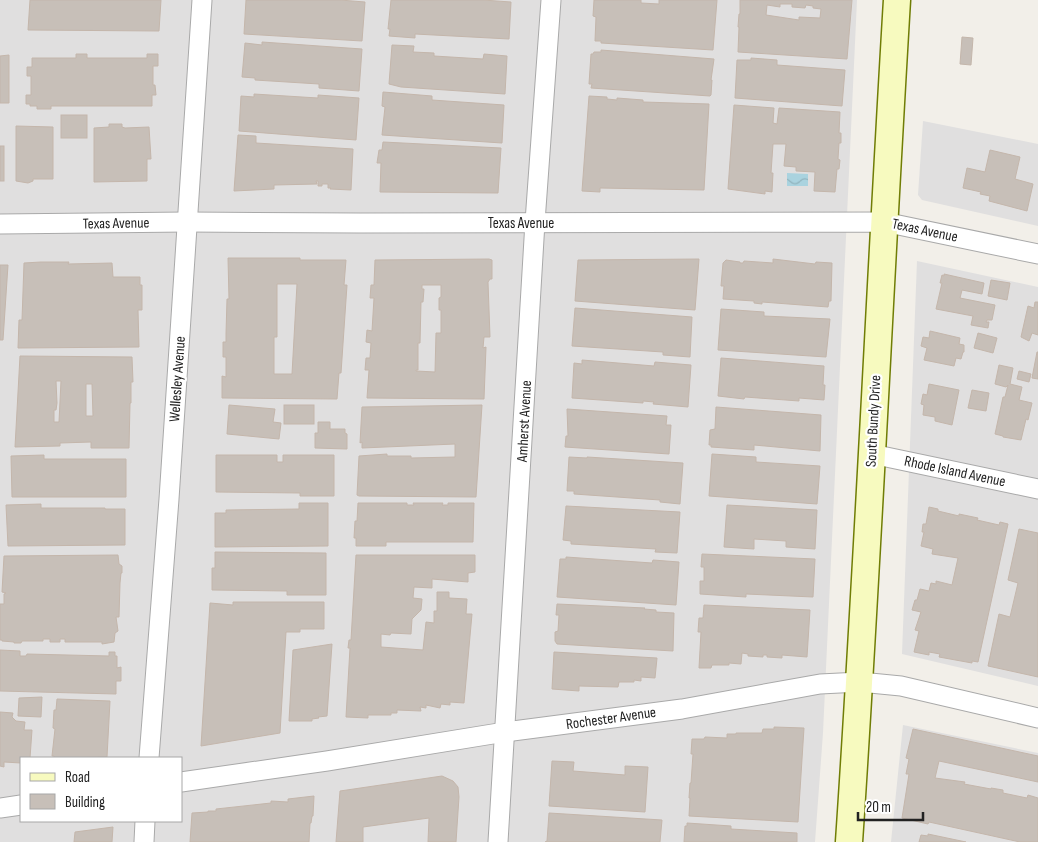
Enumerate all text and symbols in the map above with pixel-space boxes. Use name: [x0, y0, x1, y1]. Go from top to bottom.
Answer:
street label: Texas Avenue: [82, 213, 150, 234]
street label: Texas Avenue: [488, 214, 554, 233]
street label: Texas Avenue: [890, 214, 960, 247]
street label: Wellesley Avenue: [165, 335, 190, 423]
street label: South Bundy Drive: [862, 374, 885, 468]
street label: Amherst Avenue: [513, 380, 536, 463]
street label: Rhode Island Avenue: [903, 451, 1007, 491]
street label: Rochester Avenue: [565, 703, 657, 734]
legend: [20, 757, 182, 822]
text: Road: [65, 768, 90, 787]
scale bar: [858, 790, 923, 822]
text: Building: [65, 793, 105, 812]
text: 20 m: [866, 798, 891, 817]

